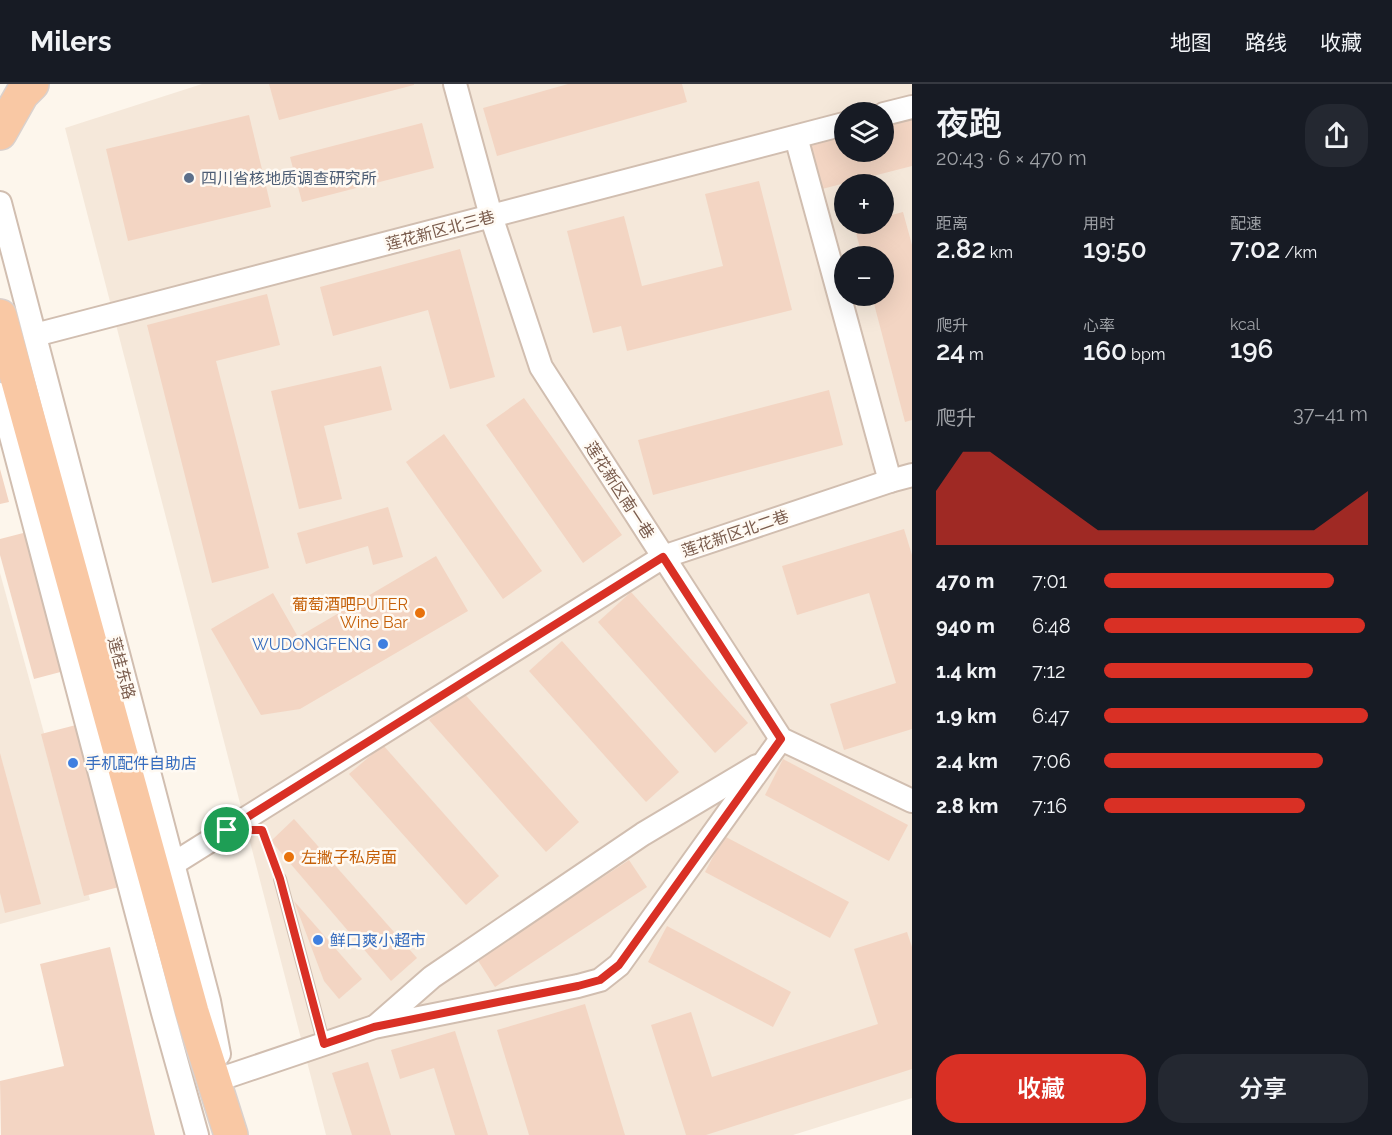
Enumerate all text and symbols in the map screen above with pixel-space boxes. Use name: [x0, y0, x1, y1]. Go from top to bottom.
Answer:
text: Milers: [30, 25, 112, 58]
text: 地图: [1170, 30, 1212, 55]
text: 路线: [1245, 30, 1287, 55]
text: 收藏: [1320, 30, 1362, 55]
map controls: [834, 102, 894, 306]
button: layers: [834, 102, 894, 162]
text: 夜跑: [936, 104, 1002, 143]
button: share: [1305, 104, 1368, 167]
text: 20:43 · 6 × 470 m: [936, 146, 1087, 170]
place label: 四川省核地质调查研究所: [201, 169, 377, 188]
marker: 四川省核地质调查研究所: [182, 171, 196, 185]
button: +: [834, 174, 894, 234]
street label: 莲花新区北三巷: [384, 207, 497, 254]
text: 距离: [936, 214, 968, 233]
text: 用时: [1083, 214, 1115, 233]
text: 配速: [1230, 214, 1262, 233]
text: 2.82: [936, 234, 986, 264]
text: 19:50: [1083, 234, 1147, 264]
text: 7:02: [1230, 234, 1280, 264]
text: km: [986, 243, 1013, 262]
text: /km: [1280, 243, 1317, 262]
button: −: [834, 246, 894, 306]
text: kcal: [1230, 315, 1260, 334]
text: 爬升: [936, 316, 968, 335]
text: 心率: [1083, 316, 1115, 335]
text: 196: [1230, 334, 1273, 364]
text: 24: [936, 336, 965, 366]
text: 160: [1083, 336, 1127, 366]
text: m: [965, 345, 984, 364]
text: bpm: [1127, 345, 1166, 364]
text: 37–41 m: [1293, 402, 1368, 426]
text: 爬升: [936, 406, 976, 430]
street label: 莲花新区南一巷: [581, 438, 658, 542]
street label: 莲花新区北二巷: [679, 506, 791, 561]
text: 470 m: [936, 569, 994, 593]
text: 7:01: [1032, 569, 1067, 593]
place label: 葡萄酒吧PUTER Wine Bar: [292, 595, 408, 632]
marker: 葡萄酒吧PUTER Wine Bar: [413, 606, 427, 620]
text: 940 m: [936, 614, 995, 638]
text: 6:48: [1032, 614, 1071, 638]
street label: 莲桂东路: [104, 635, 139, 702]
place label: WUDONGFENG: [252, 635, 371, 654]
marker: WUDONGFENG: [376, 637, 390, 651]
text: 1.4 km: [936, 659, 996, 683]
text: 7:12: [1032, 659, 1065, 683]
text: 1.9 km: [936, 704, 997, 728]
text: 6:47: [1032, 704, 1069, 728]
text: 2.4 km: [936, 749, 998, 773]
text: 7:06: [1032, 749, 1071, 773]
place label: 手机配件自助店: [85, 754, 197, 773]
marker: 手机配件自助店: [66, 756, 80, 770]
text: 2.8 km: [936, 794, 998, 818]
text: 7:16: [1032, 794, 1067, 818]
pin: [201, 804, 252, 855]
icon: arrive: [210, 813, 243, 846]
place label: 左撇子私房面: [301, 848, 397, 867]
marker: 左撇子私房面: [282, 850, 296, 864]
place label: 鲜口爽小超市: [330, 931, 426, 950]
marker: 鲜口爽小超市: [311, 933, 325, 947]
button: 收藏: [936, 1054, 1146, 1123]
button: 分享: [1158, 1054, 1368, 1123]

